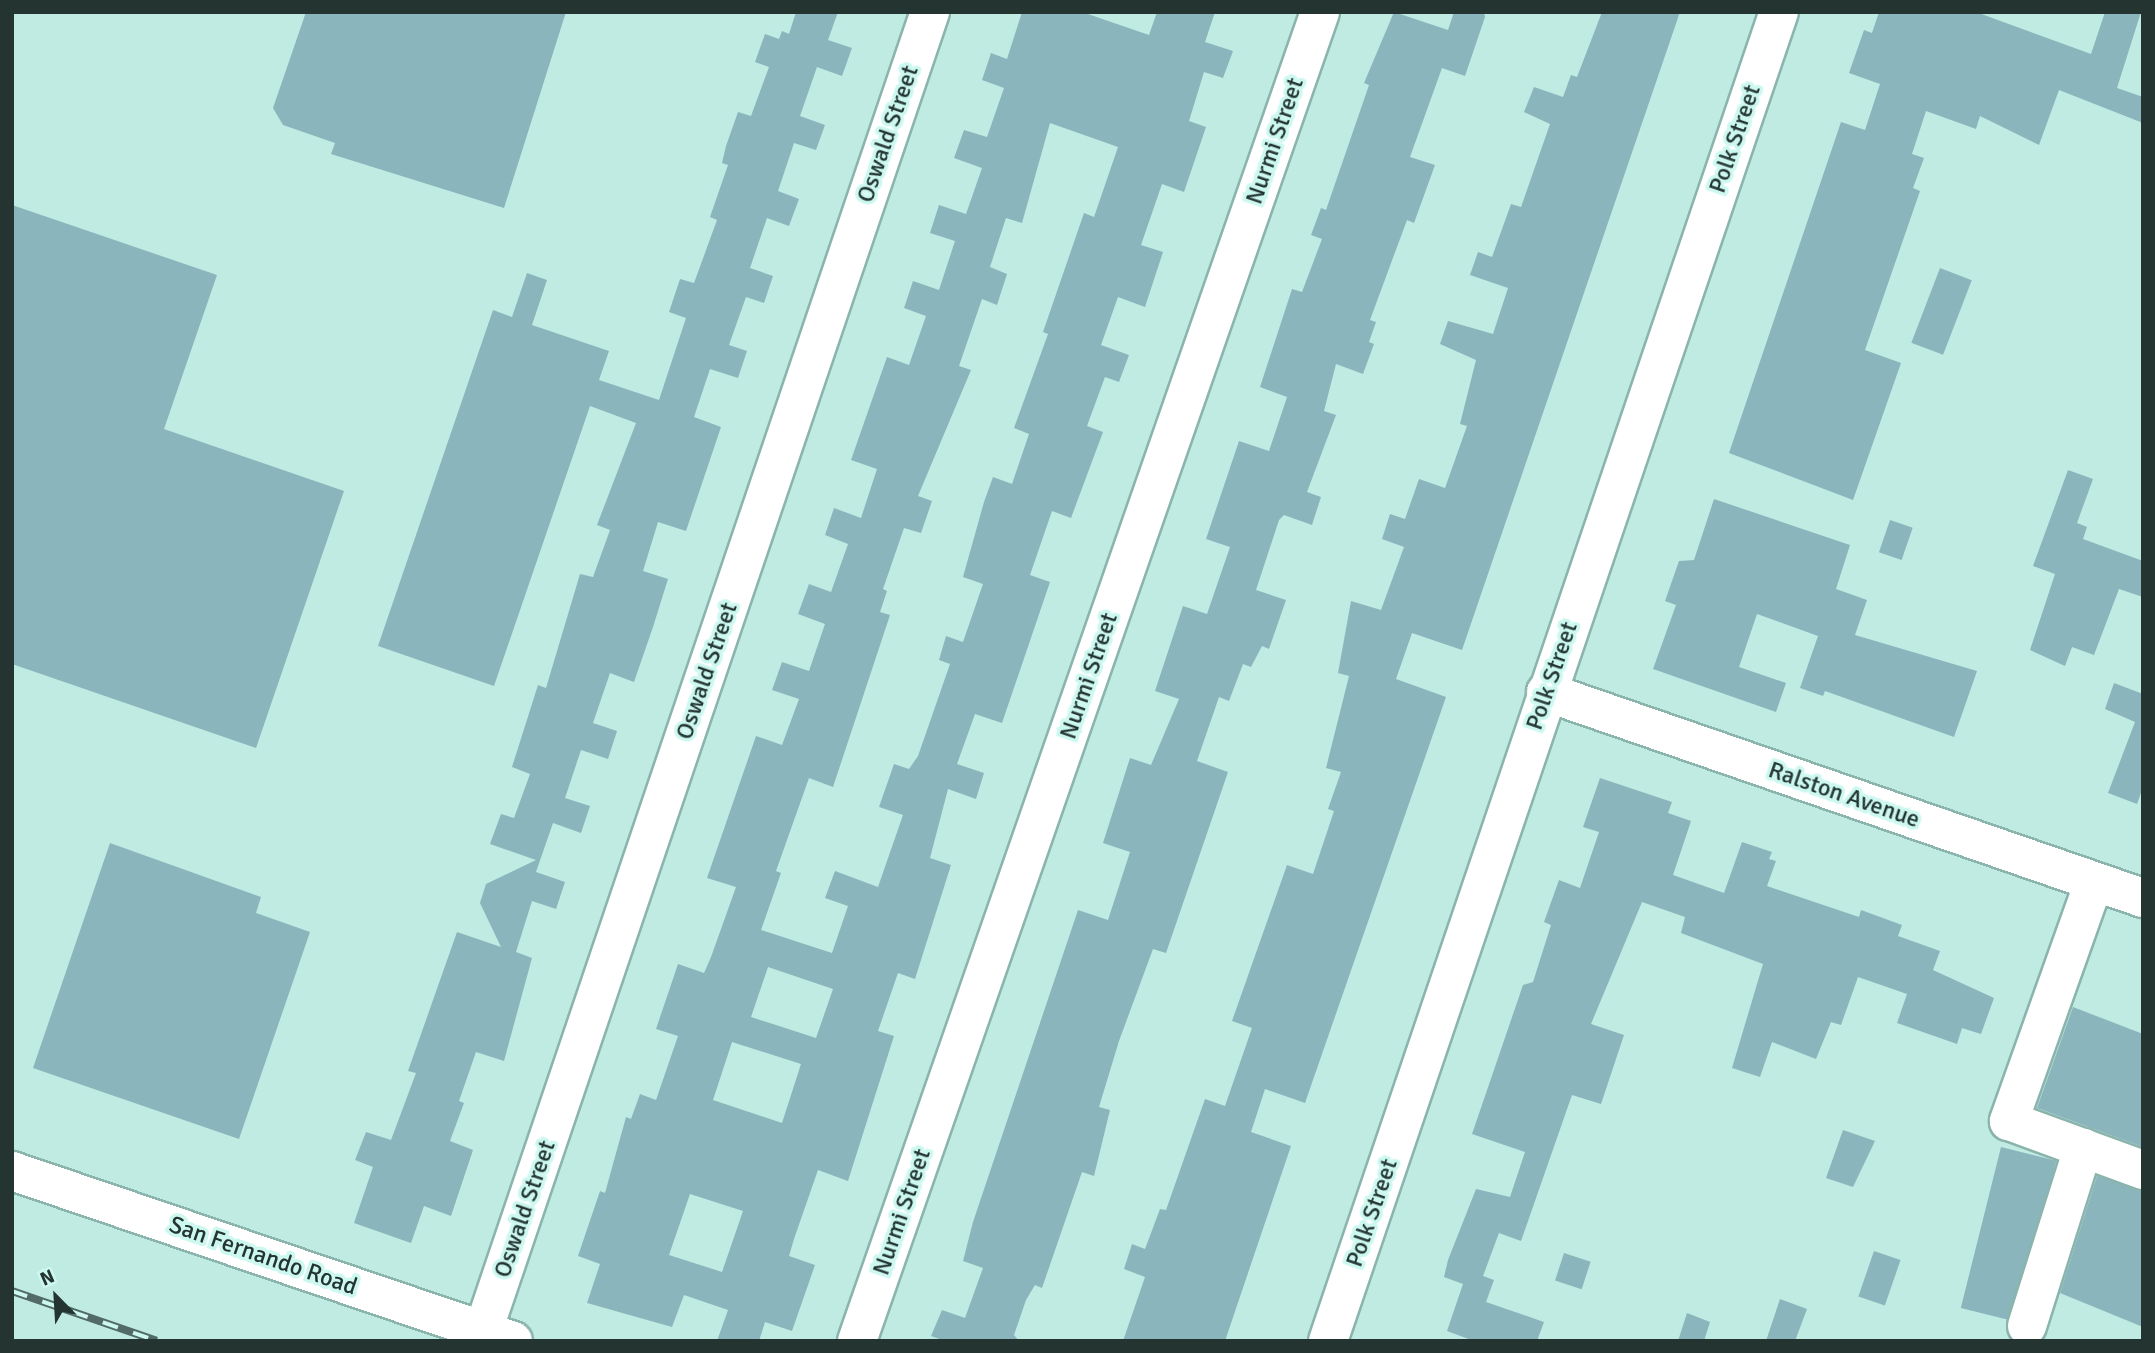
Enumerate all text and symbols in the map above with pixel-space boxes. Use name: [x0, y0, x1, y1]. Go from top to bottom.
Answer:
street label: Oswald Street: [851, 62, 925, 206]
street label: Nurmi Street: [1240, 74, 1310, 208]
street label: Polk Street: [1703, 81, 1767, 197]
street label: Oswald Street: [670, 599, 744, 743]
street label: Nurmi Street: [1054, 609, 1124, 743]
street label: Polk Street: [1520, 618, 1584, 734]
street label: Ralston Avenue: [1765, 756, 1923, 834]
street label: Oswald Street: [488, 1137, 562, 1281]
street label: Nurmi Street: [867, 1145, 937, 1279]
street label: Polk Street: [1340, 1155, 1404, 1271]
street label: San Fernando Road: [165, 1210, 361, 1302]
north arrow: [21, 1262, 91, 1332]
text: N: [37, 1264, 58, 1291]

